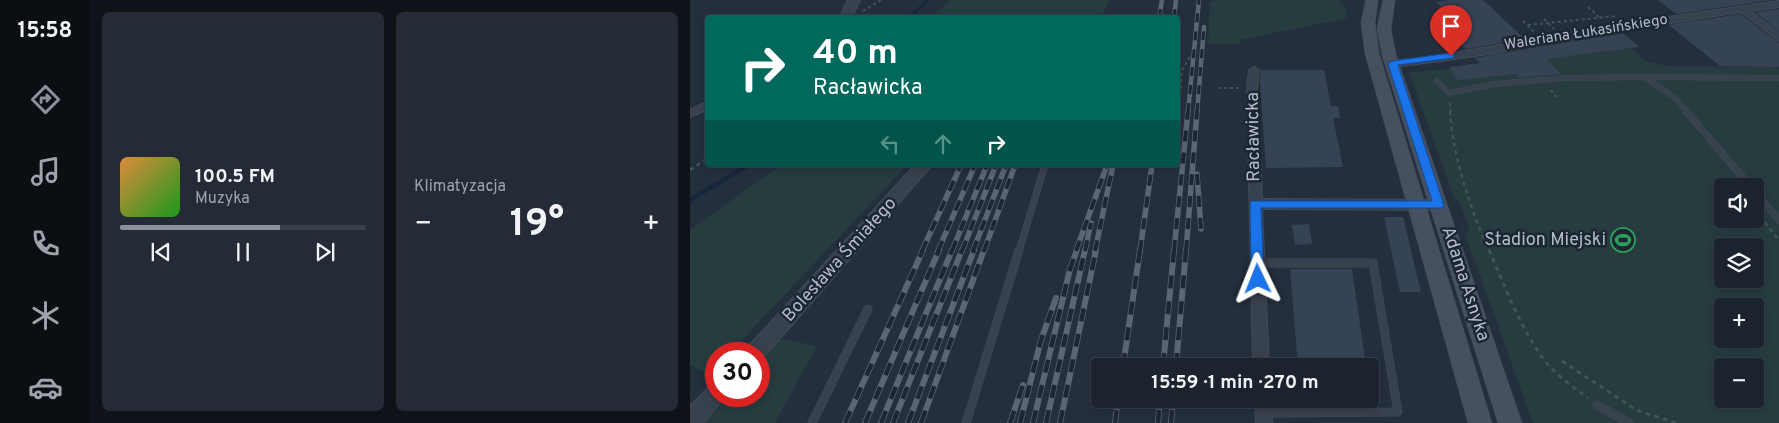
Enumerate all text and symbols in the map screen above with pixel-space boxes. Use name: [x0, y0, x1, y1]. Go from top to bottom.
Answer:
pin: [1430, 5, 1472, 56]
street label: Waleriana Łukasińskiego: [1503, 11, 1669, 55]
icon: arrive: [1437, 12, 1465, 40]
text: 15:58: [18, 18, 72, 45]
text: 40 m: [813, 32, 898, 76]
icon: right: [730, 35, 795, 100]
text: Racławicka: [813, 75, 922, 102]
icon: directions: [28, 82, 63, 117]
street label: Racławicka: [1242, 92, 1266, 182]
icon: left: [876, 130, 904, 158]
icon: ahead: [929, 130, 957, 158]
icon: right: [982, 130, 1010, 158]
icon: music: [28, 154, 63, 189]
text: 100.5 FM: [195, 165, 275, 189]
text: Klimatyzacja: [414, 177, 506, 197]
map controls: [1714, 178, 1764, 408]
button: sound: [1714, 178, 1764, 228]
text: Muzyka: [195, 189, 250, 209]
street label: Bolesława Śmiałego: [776, 192, 902, 327]
text: 19°: [510, 201, 564, 250]
text: −: [414, 207, 432, 243]
text: +: [642, 207, 660, 243]
street label: Adama Asnyka: [1436, 224, 1494, 344]
icon: phone: [28, 226, 63, 261]
sports icon: Stadion Miejski: [1610, 227, 1636, 253]
place label: Stadion Miejski: [1484, 229, 1606, 252]
icon: previous: [147, 238, 175, 266]
icon: pause: [229, 238, 257, 266]
icon: next: [311, 238, 339, 266]
button: layers: [1714, 238, 1764, 288]
position arrow: [1231, 252, 1283, 304]
icon: climate: [28, 298, 63, 333]
button: +: [1714, 298, 1764, 348]
speed limit sign: 30: [705, 342, 770, 407]
button: −: [1714, 358, 1764, 408]
icon: car: [28, 370, 63, 405]
text: 15:59 · 1 min · 270 m: [1151, 371, 1319, 395]

